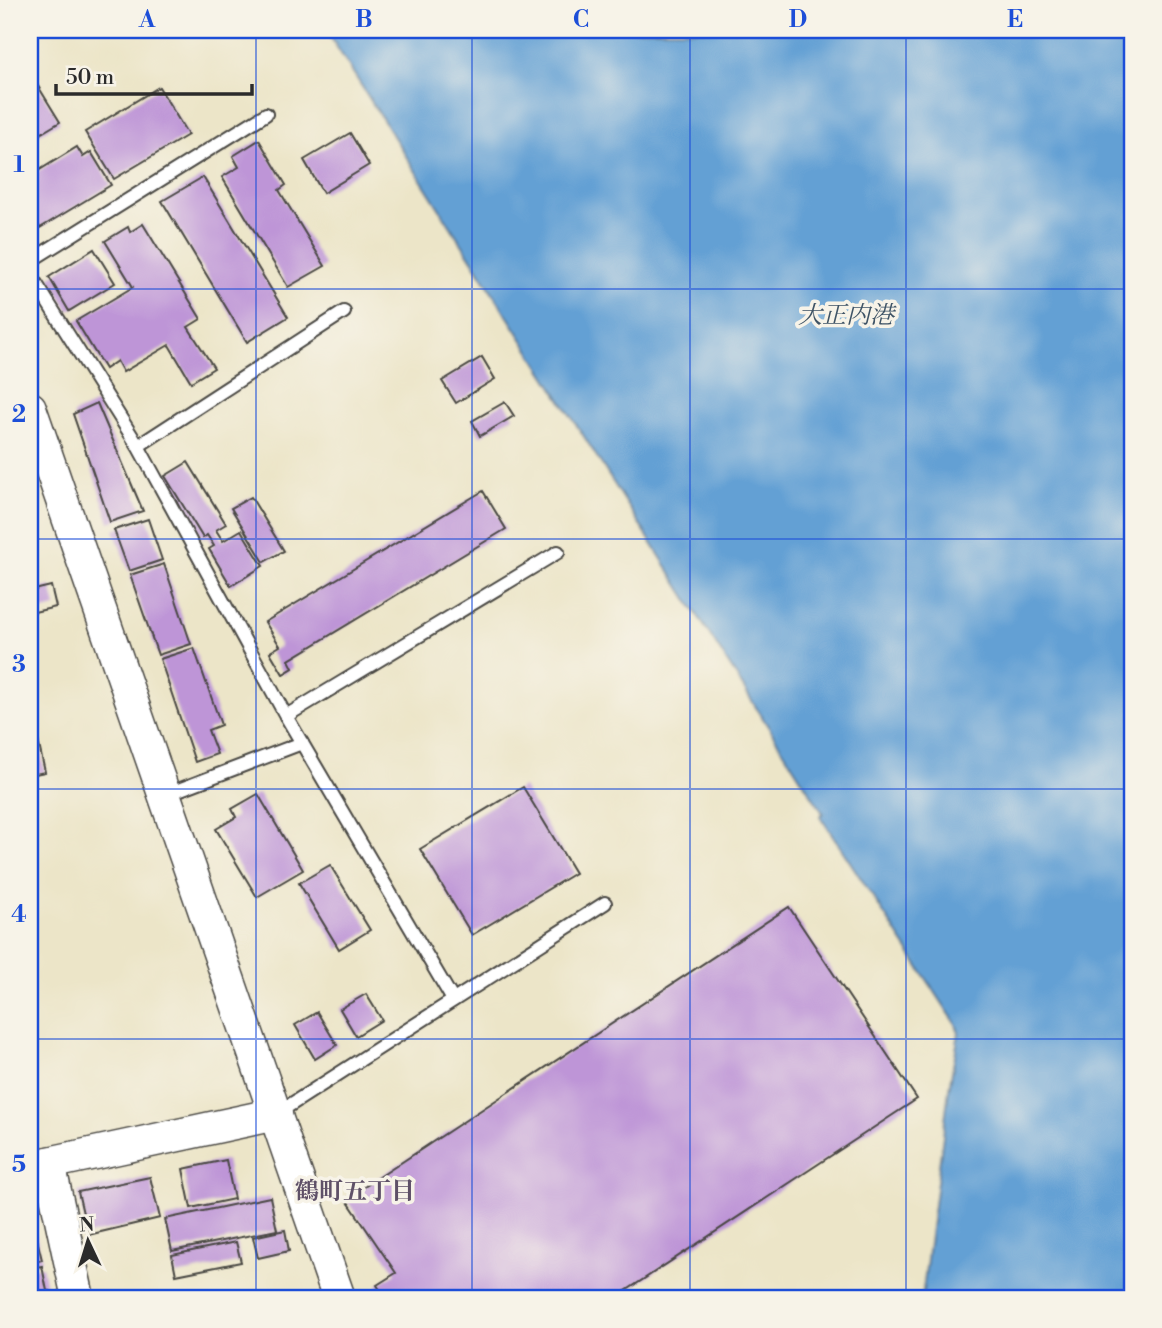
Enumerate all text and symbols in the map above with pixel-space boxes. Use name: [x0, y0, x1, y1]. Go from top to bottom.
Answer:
text: A: [138, 6, 156, 34]
text: B: [355, 6, 373, 34]
text: C: [573, 6, 589, 34]
text: D: [789, 6, 807, 34]
text: E: [1007, 6, 1023, 34]
scale bar: [56, 52, 252, 96]
text: 50 m: [66, 65, 114, 91]
text: 1: [13, 151, 25, 179]
water label: 大正内港: [798, 301, 897, 331]
text: 2: [12, 401, 26, 429]
text: 3: [12, 651, 26, 679]
text: 4: [11, 901, 27, 929]
text: 5: [12, 1151, 26, 1179]
district label: 鶴町五丁目: [295, 1177, 415, 1207]
north arrow: [52, 1206, 122, 1276]
text: N: [79, 1213, 95, 1238]

